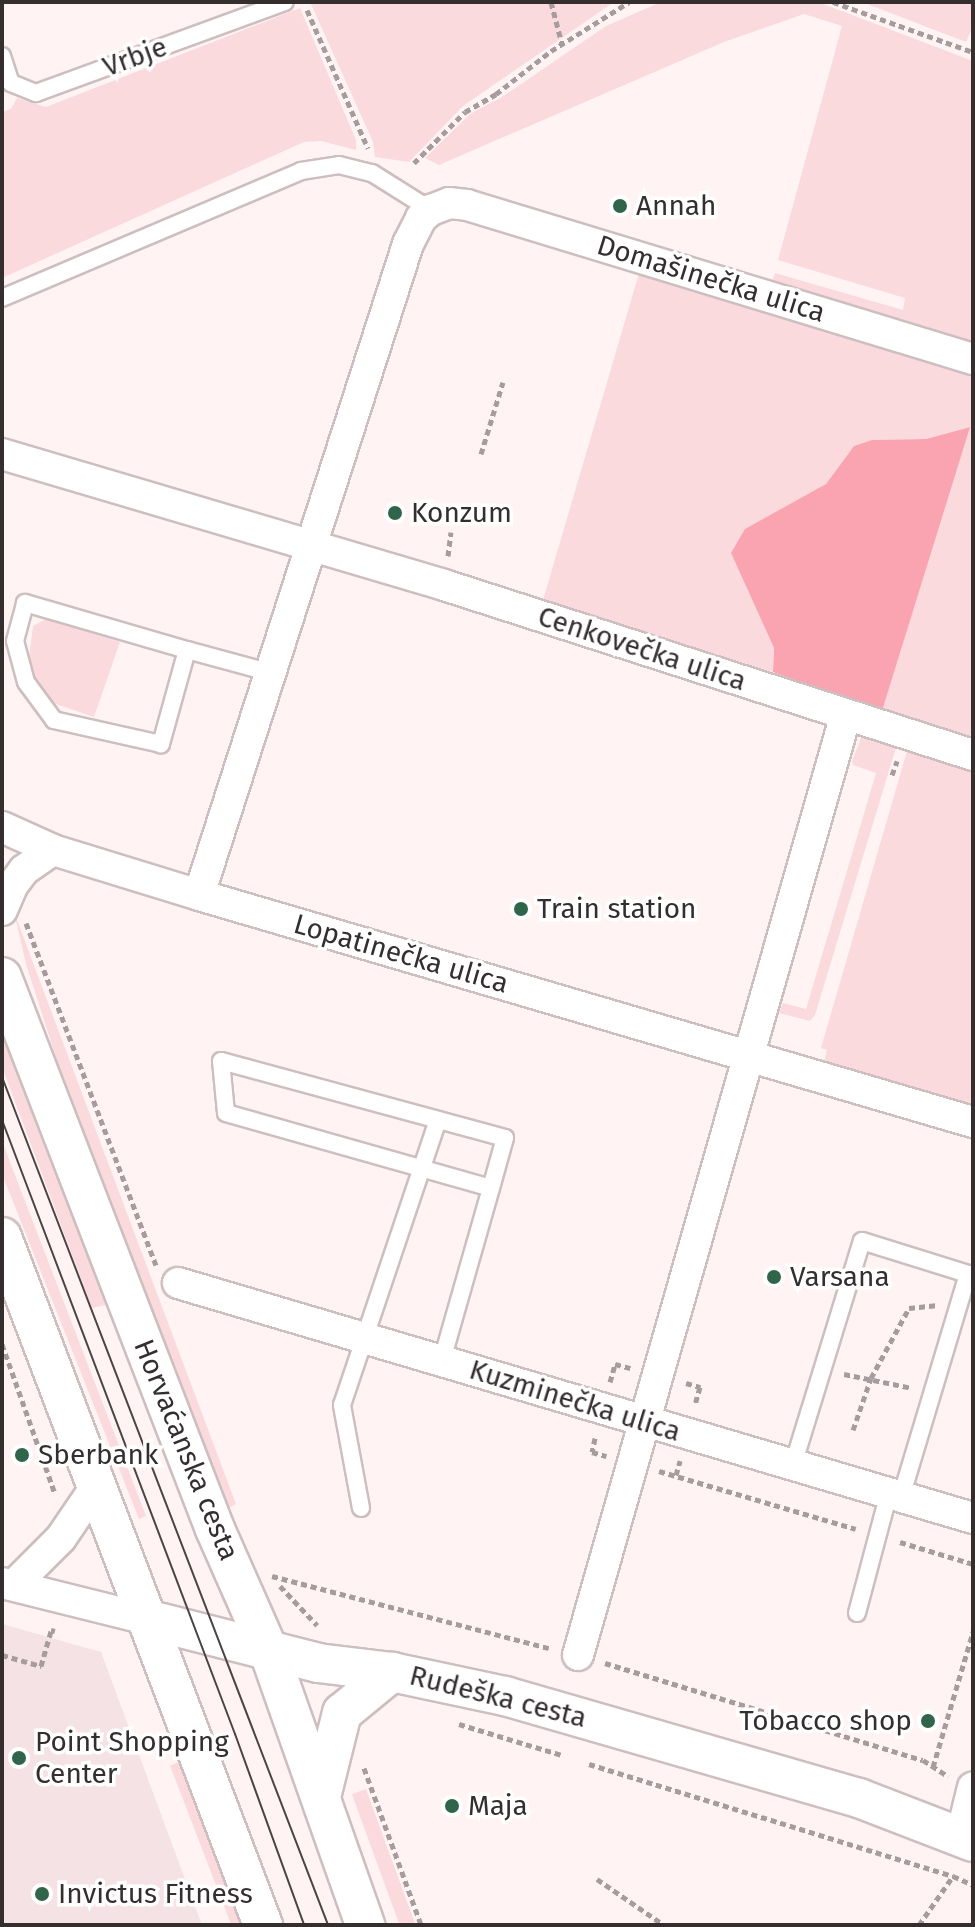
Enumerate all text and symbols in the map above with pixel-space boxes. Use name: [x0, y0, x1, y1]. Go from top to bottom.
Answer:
street label: Vrbje: [98, 30, 172, 84]
place label: Annah: [636, 189, 716, 223]
marker: Annah: [611, 197, 629, 215]
street label: Domašinečka ulica: [593, 228, 829, 330]
place label: Konzum: [411, 496, 512, 530]
marker: Konzum: [386, 504, 404, 522]
street label: Cenkovečka ulica: [534, 600, 750, 698]
place label: Train station: [537, 892, 696, 926]
marker: Train station: [512, 900, 530, 918]
street label: Lopatinečka ulica: [290, 907, 512, 1001]
place label: Varsana: [790, 1260, 890, 1294]
marker: Varsana: [765, 1268, 783, 1286]
street label: Horvaćanska cesta: [126, 1335, 246, 1565]
street label: Kuzminečka ulica: [465, 1353, 685, 1449]
place label: Sberbank: [38, 1438, 158, 1472]
marker: Sberbank: [13, 1446, 31, 1464]
street label: Rudeška cesta: [406, 1659, 590, 1735]
place label: Tobacco shop: [739, 1704, 912, 1738]
marker: Tobacco shop: [919, 1712, 937, 1730]
place label: Point Shopping Center: [35, 1725, 229, 1791]
marker: Point Shopping Center: [10, 1749, 28, 1767]
place label: Maja: [468, 1789, 528, 1823]
marker: Maja: [443, 1797, 461, 1815]
place label: Invictus Fitness: [58, 1877, 253, 1911]
marker: Invictus Fitness: [33, 1885, 51, 1903]

